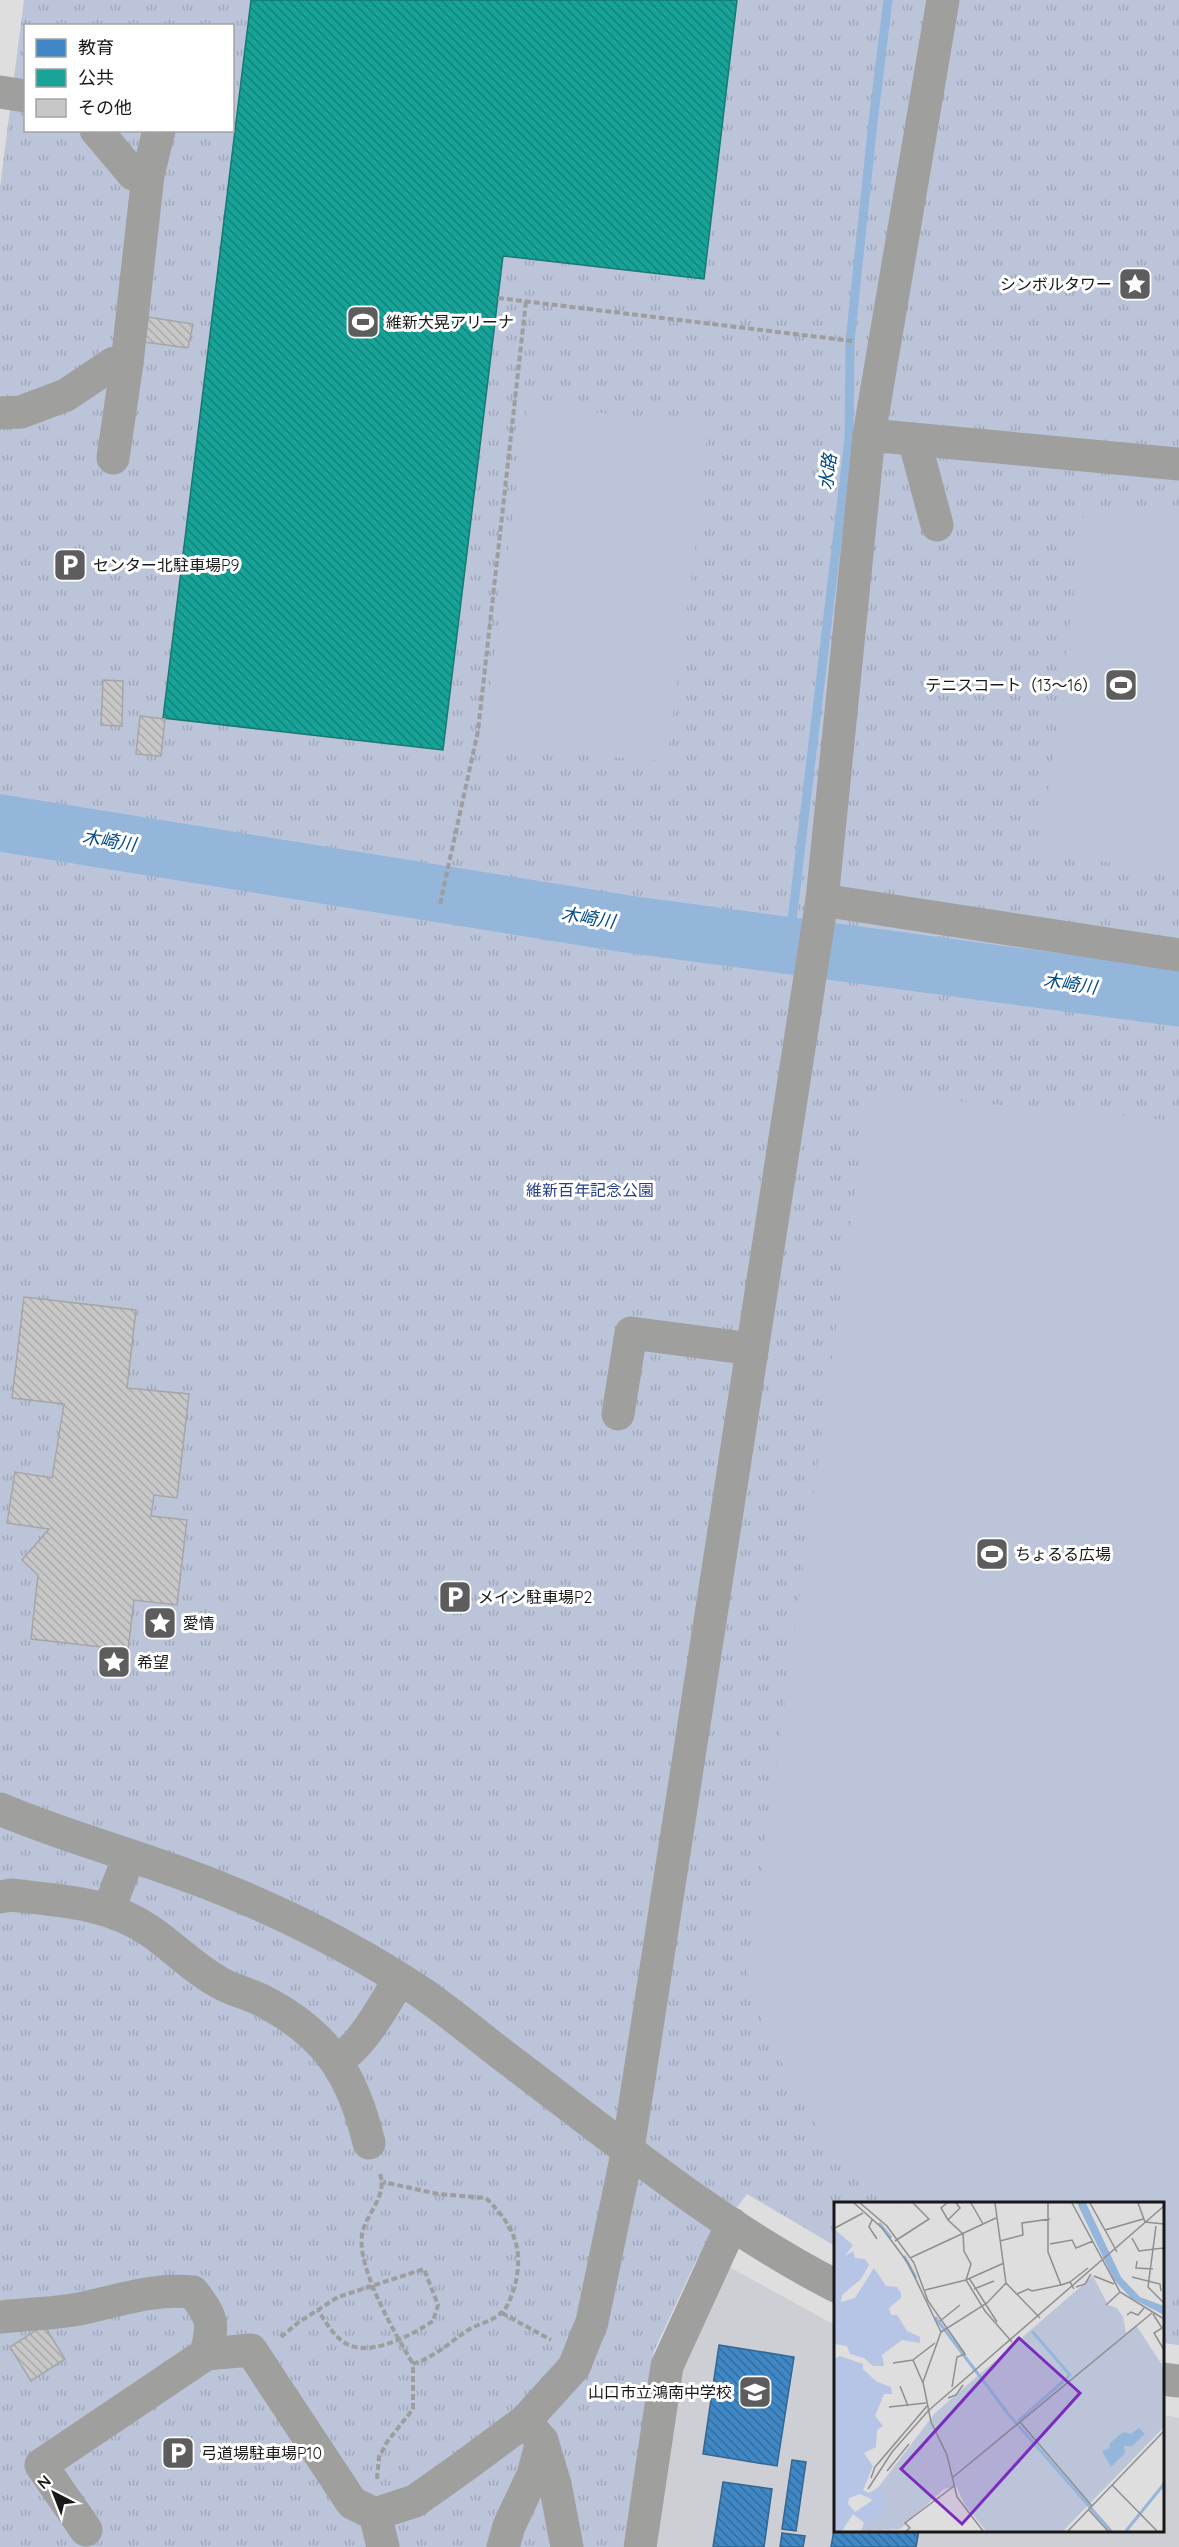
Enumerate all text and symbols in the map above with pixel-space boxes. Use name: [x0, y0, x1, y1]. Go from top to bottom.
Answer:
legend: [24, 24, 234, 132]
text: 教育: [78, 36, 114, 59]
text: 公共: [78, 66, 114, 89]
text: その他: [78, 96, 132, 119]
place icon: シンボルタワー: [1117, 266, 1153, 302]
place label: シンボルタワー: [1000, 274, 1112, 294]
sports icon: 維新大晃アリーナ: [345, 304, 381, 340]
place label: 維新大晃アリーナ: [386, 312, 514, 332]
water label: 水路: [814, 451, 841, 491]
parking icon: センター北駐車場P9: [52, 547, 88, 583]
place label: センター北駐車場P9: [93, 555, 240, 575]
sports icon: テニスコート（13～16）: [1103, 667, 1139, 703]
place label: テニスコート（13～16）: [925, 675, 1098, 695]
water label: 木崎川: [81, 825, 140, 856]
water label: 木崎川: [560, 902, 619, 933]
water label: 木崎川: [1042, 968, 1100, 999]
park label: 維新百年記念公園: [526, 1180, 654, 1200]
sports icon: ちょるる広場: [974, 1536, 1010, 1572]
place label: ちょるる広場: [1015, 1544, 1111, 1564]
parking icon: メイン駐車場P2: [437, 1579, 473, 1615]
place label: メイン駐車場P2: [478, 1587, 593, 1607]
place icon: 愛情: [142, 1605, 178, 1641]
place label: 愛情: [183, 1613, 215, 1633]
place icon: 希望: [96, 1644, 132, 1680]
place label: 希望: [137, 1652, 169, 1672]
inset map: [834, 2202, 1164, 2532]
school or university icon: 山口市立鴻南中学校: [737, 2374, 773, 2410]
place label: 山口市立鴻南中学校: [588, 2382, 732, 2402]
parking icon: 弓道場駐車場P10: [160, 2435, 196, 2471]
place label: 弓道場駐車場P10: [201, 2443, 322, 2463]
north arrow: [24, 2463, 84, 2523]
text: N: [33, 2470, 55, 2493]

